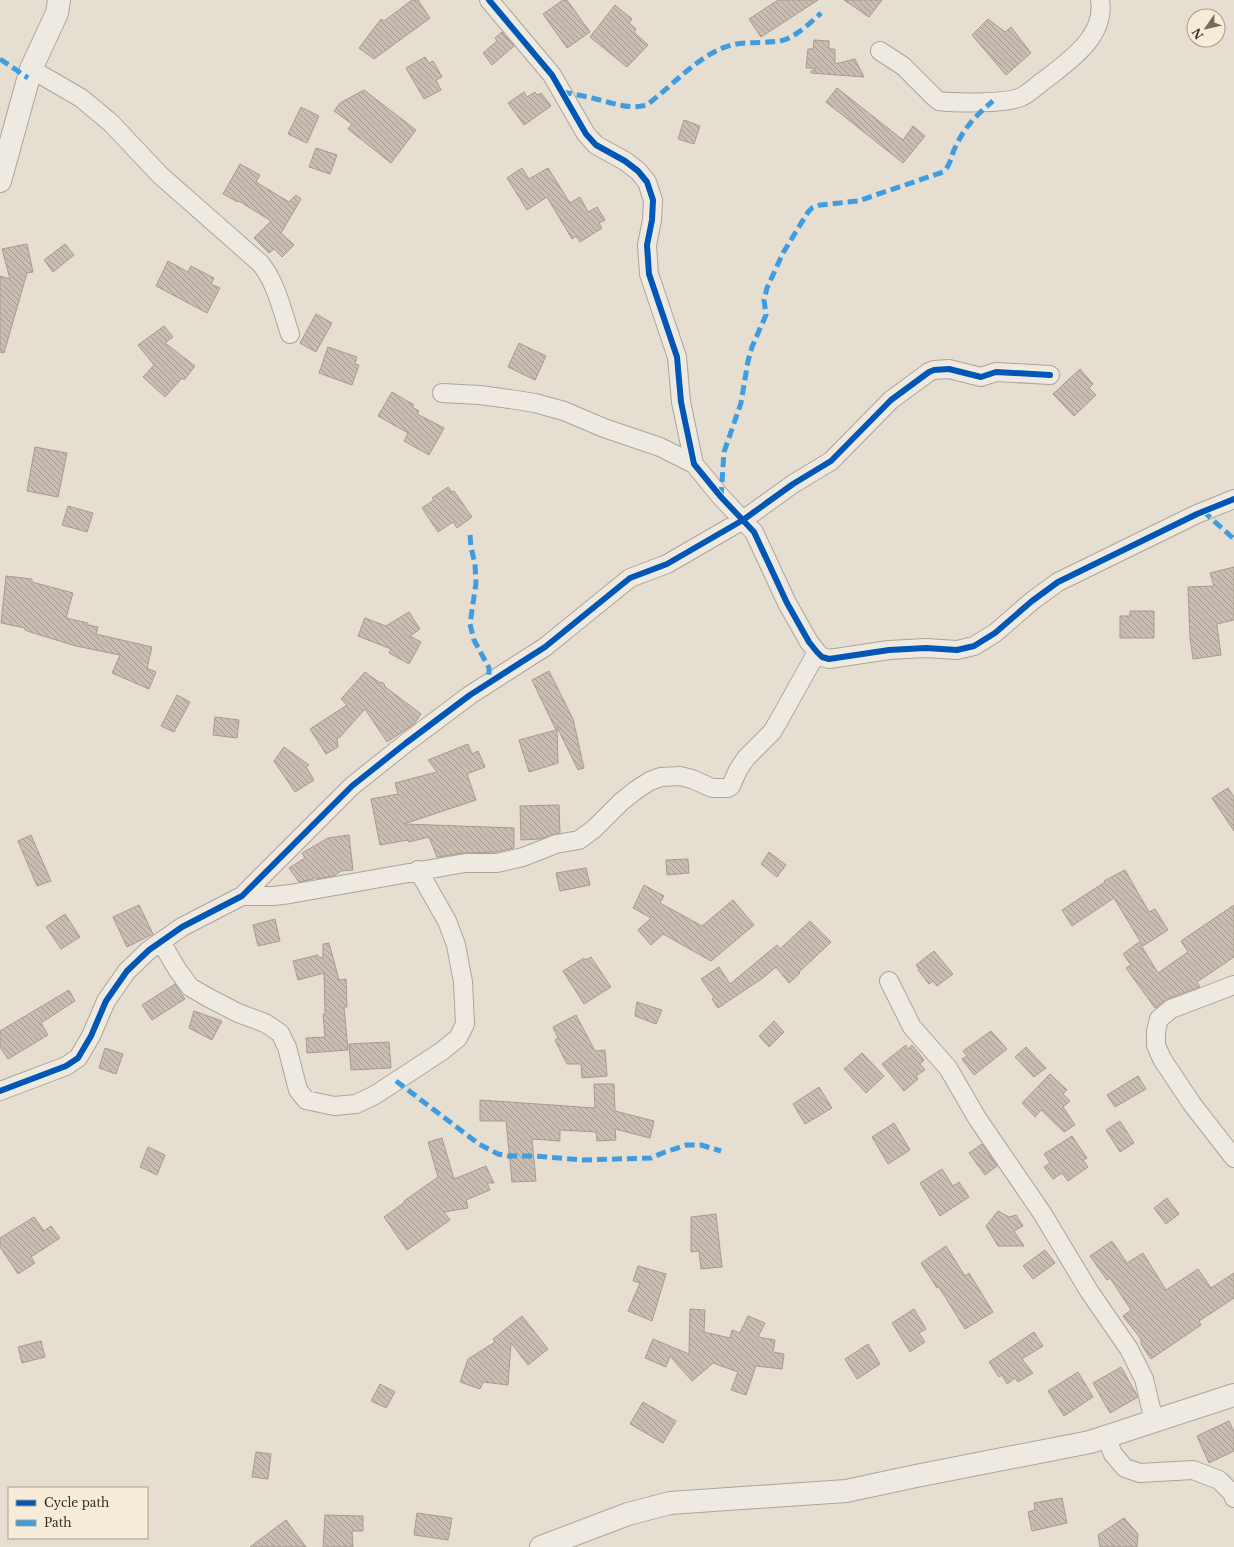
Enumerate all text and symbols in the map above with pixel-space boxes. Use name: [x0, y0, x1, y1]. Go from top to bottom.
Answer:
north arrow: [1186, 8, 1226, 48]
text: N: [1189, 25, 1206, 42]
legend: [8, 1487, 148, 1539]
text: Cycle path: [44, 1495, 109, 1510]
text: Path: [44, 1515, 72, 1530]

